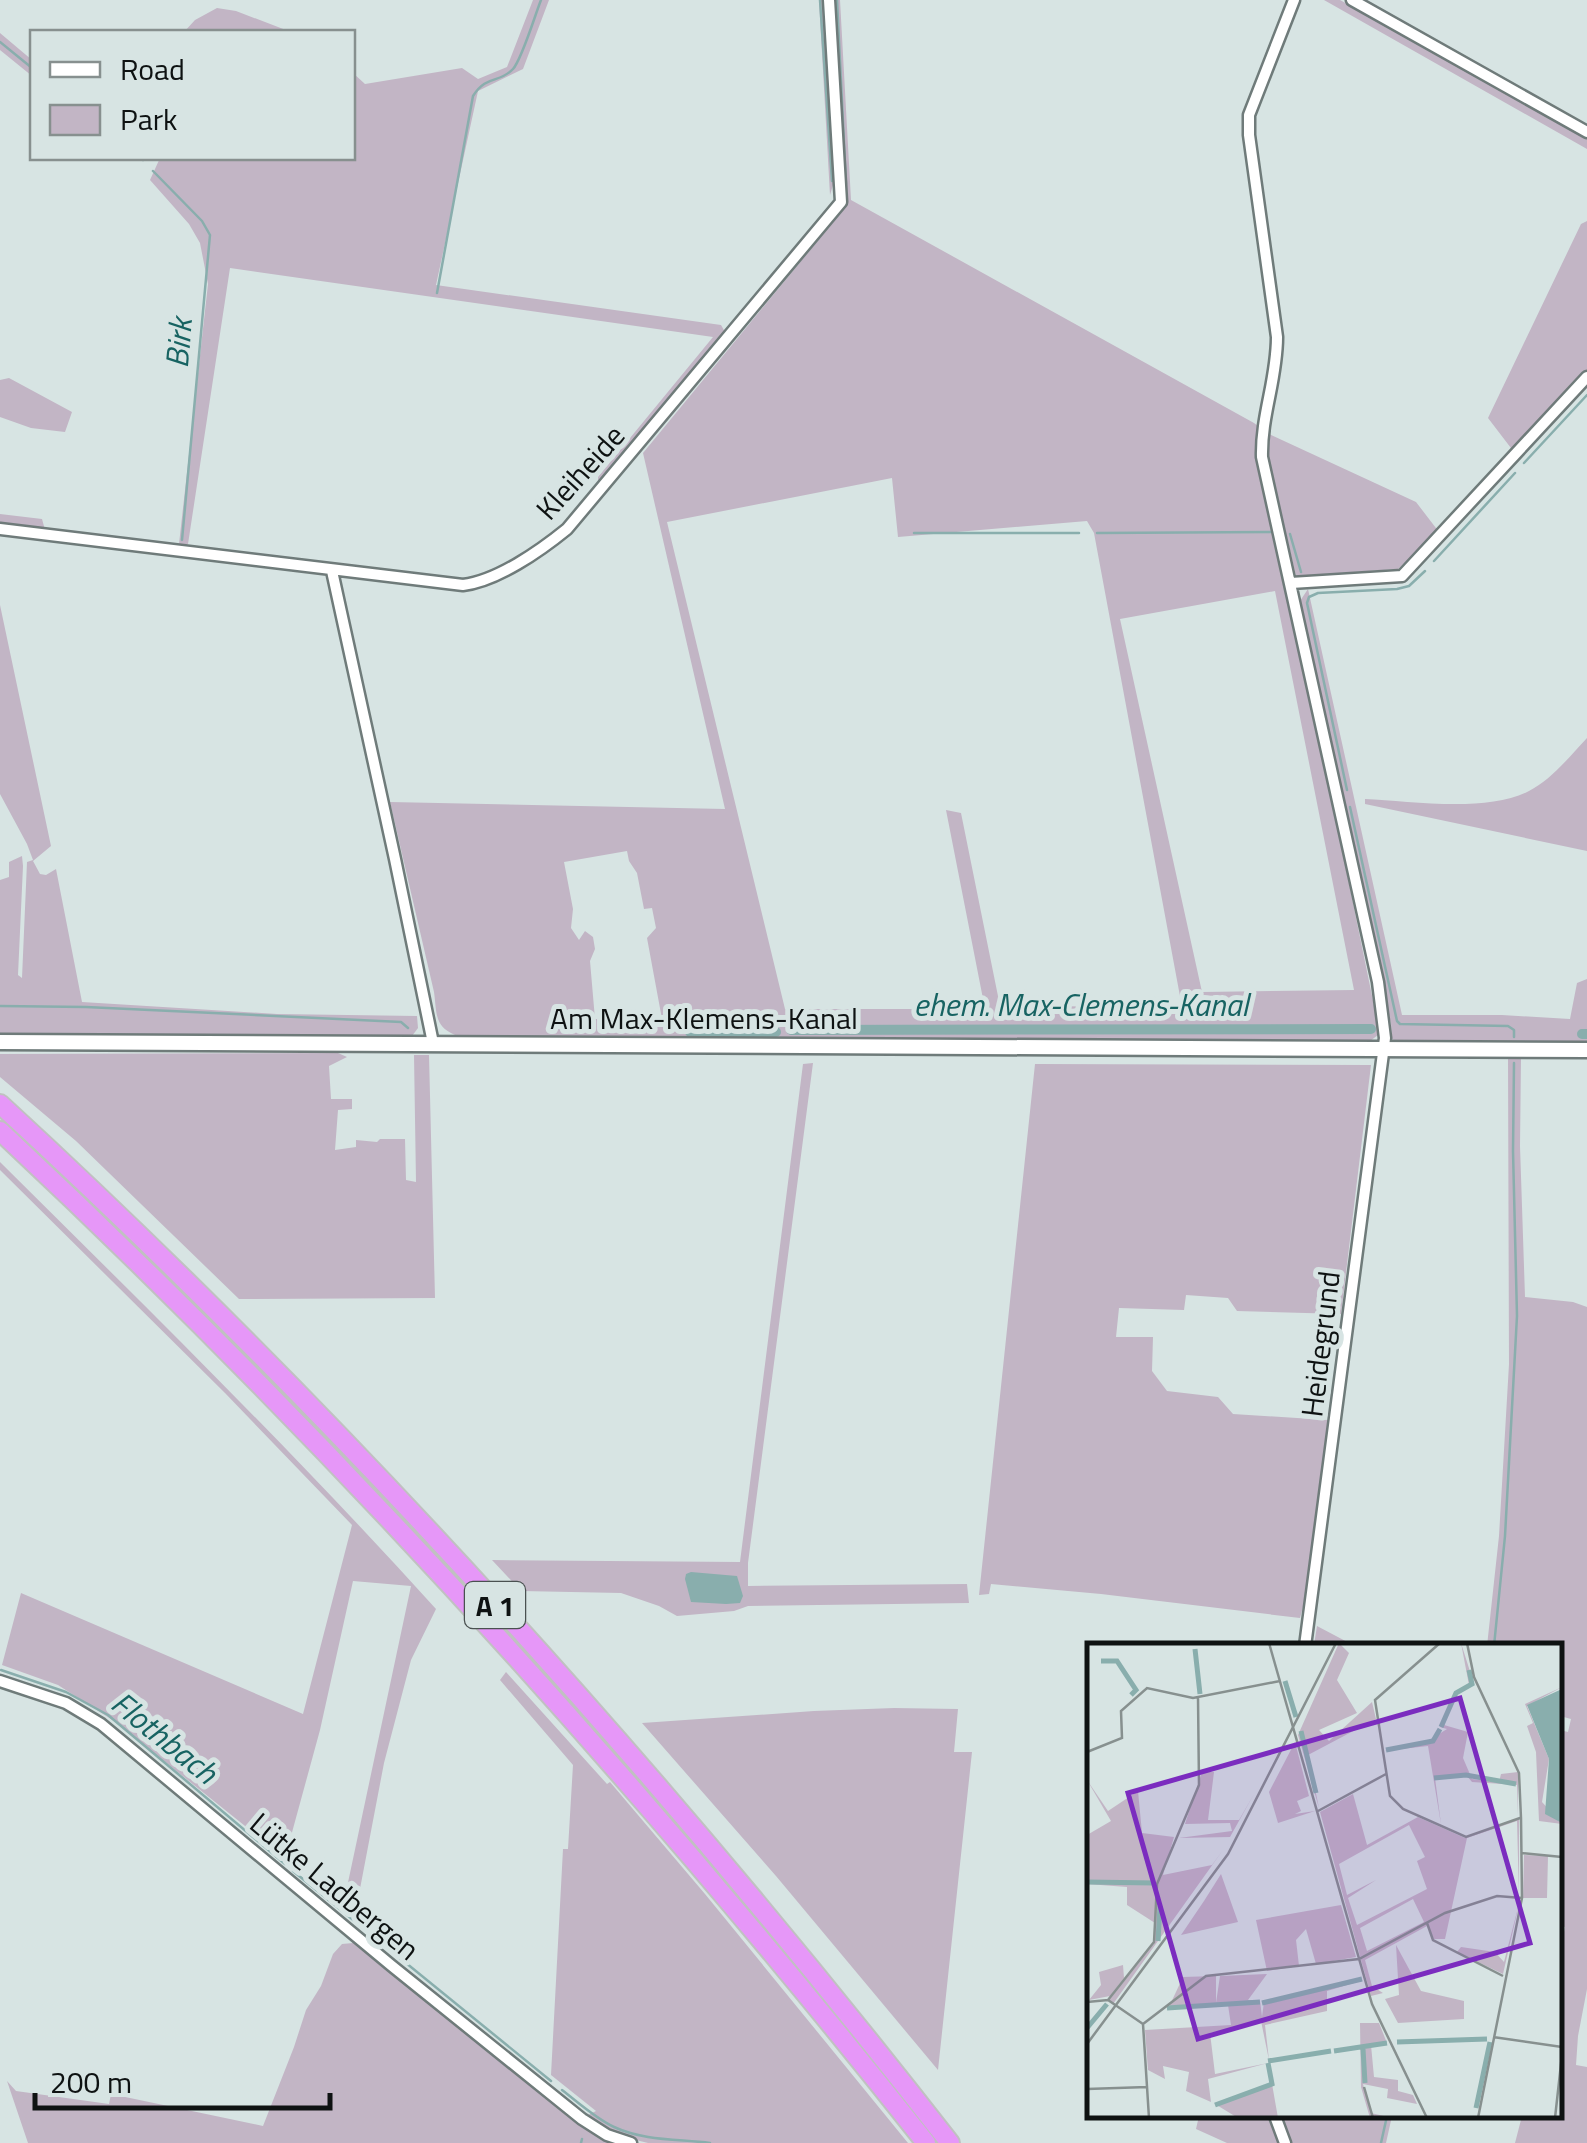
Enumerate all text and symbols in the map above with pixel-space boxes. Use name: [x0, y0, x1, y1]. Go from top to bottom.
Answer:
legend: [30, 30, 355, 160]
text: Road: [120, 46, 185, 92]
text: Park: [120, 96, 177, 142]
water label: Birk: [152, 313, 204, 370]
street label: Kleiheide: [525, 414, 635, 530]
water label: ehem. Max-Clemens-Kanal: [914, 980, 1251, 1028]
street label: Am Max-Klemens-Kanal: [550, 995, 858, 1041]
street label: Heidegrund: [1288, 1268, 1352, 1420]
road number: A 1: [465, 1582, 525, 1628]
inset map: [1087, 1643, 1562, 2118]
water label: Flothbach: [101, 1679, 229, 1796]
street label: Lütke Ladbergen: [240, 1801, 430, 1971]
scale bar: [35, 2048, 330, 2110]
text: 200 m: [50, 2059, 132, 2105]

